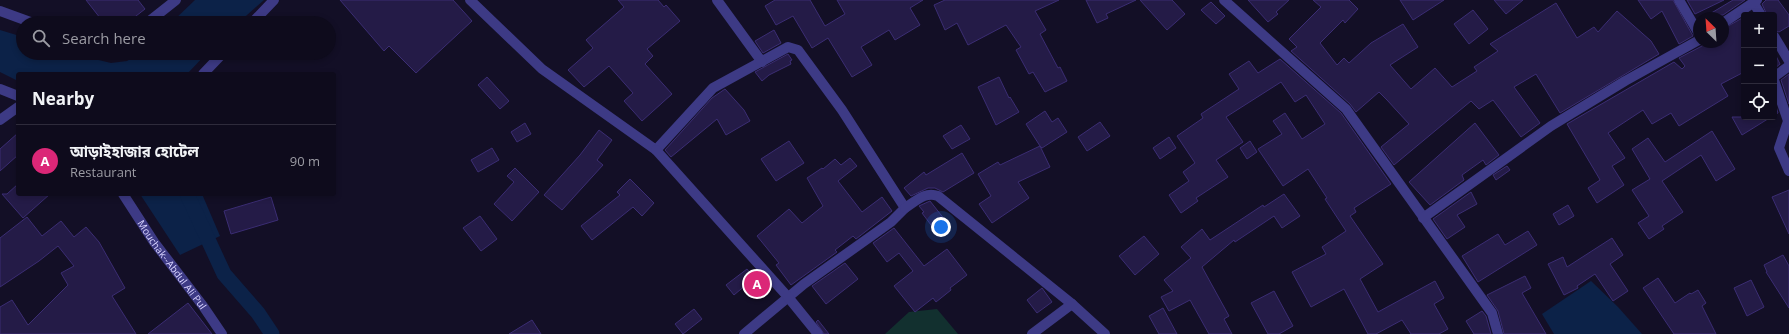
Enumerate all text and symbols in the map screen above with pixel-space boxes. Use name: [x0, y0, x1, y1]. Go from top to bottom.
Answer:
north arrow: [1693, 12, 1729, 48]
map controls: [1741, 12, 1777, 120]
button: +: [1741, 12, 1777, 48]
search box: [16, 16, 336, 60]
icon: search: [30, 27, 52, 49]
text: Search here: [62, 28, 146, 48]
button: −: [1741, 48, 1777, 84]
button: locate: [1741, 84, 1777, 120]
text: Nearby: [32, 87, 94, 110]
text: আড়াইহাজার হোটেল: [70, 141, 199, 161]
text: A: [41, 152, 49, 170]
text: 90 m: [290, 152, 320, 170]
text: Restaurant: [70, 163, 137, 181]
street label: Mouchak--Abdul Ali Pul: [135, 217, 210, 312]
your location: [931, 217, 951, 237]
pin: A: [744, 269, 770, 299]

